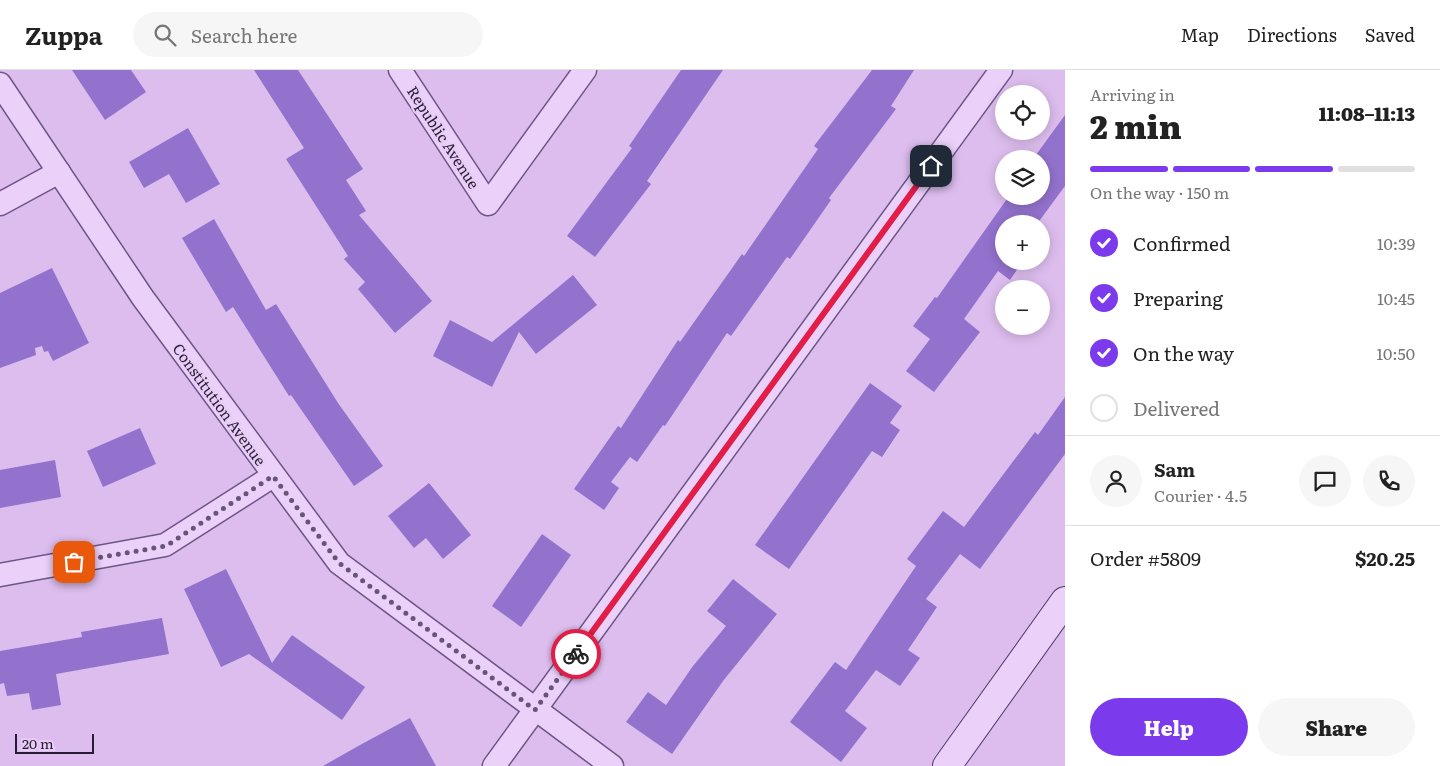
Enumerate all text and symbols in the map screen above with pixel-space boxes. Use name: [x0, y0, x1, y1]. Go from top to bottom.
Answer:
search box: [133, 12, 483, 57]
text: Zuppa: [25, 17, 103, 52]
icon: search: [151, 21, 179, 49]
text: Search here: [191, 21, 297, 49]
text: Map: [1181, 21, 1219, 48]
text: Directions: [1247, 21, 1337, 48]
text: Saved: [1365, 21, 1415, 48]
street label: Republic Avenue: [402, 81, 486, 193]
text: Arriving in: [1090, 82, 1175, 106]
map controls: [995, 85, 1050, 335]
button: locate: [995, 85, 1050, 140]
text: 11:08–11:13: [1319, 99, 1415, 127]
text: 2 min: [1090, 101, 1182, 149]
pin: [910, 145, 952, 187]
button: layers: [995, 150, 1050, 205]
icon: home: [917, 152, 945, 180]
text: On the way · 150 m: [1090, 180, 1229, 204]
button: +: [995, 215, 1050, 270]
icon: check: [1090, 229, 1118, 257]
text: Confirmed: [1133, 229, 1231, 257]
text: 10:39: [1377, 231, 1415, 255]
button: −: [995, 280, 1050, 335]
icon: check: [1090, 284, 1118, 312]
text: Preparing: [1133, 284, 1223, 312]
text: 10:45: [1377, 286, 1415, 310]
street label: Constitution Avenue: [168, 338, 272, 470]
icon: check: [1090, 339, 1118, 367]
text: On the way: [1133, 339, 1234, 367]
text: 10:50: [1377, 341, 1415, 365]
text: Delivered: [1133, 394, 1220, 422]
button: person: [1090, 455, 1142, 507]
text: Sam: [1154, 455, 1195, 483]
button: chat: [1299, 455, 1351, 507]
button: phone: [1363, 455, 1415, 507]
text: Courier · 4.5: [1154, 483, 1247, 507]
pin: [53, 541, 95, 583]
text: Order #5809: [1090, 544, 1201, 572]
text: $20.25: [1355, 544, 1415, 572]
icon: bag: [60, 548, 88, 576]
courier: [551, 629, 601, 679]
icon: bike: [562, 640, 590, 668]
button: Help: [1090, 698, 1248, 756]
button: Share: [1258, 698, 1415, 756]
scale bar: [15, 731, 94, 754]
text: 20 m: [22, 733, 54, 753]

